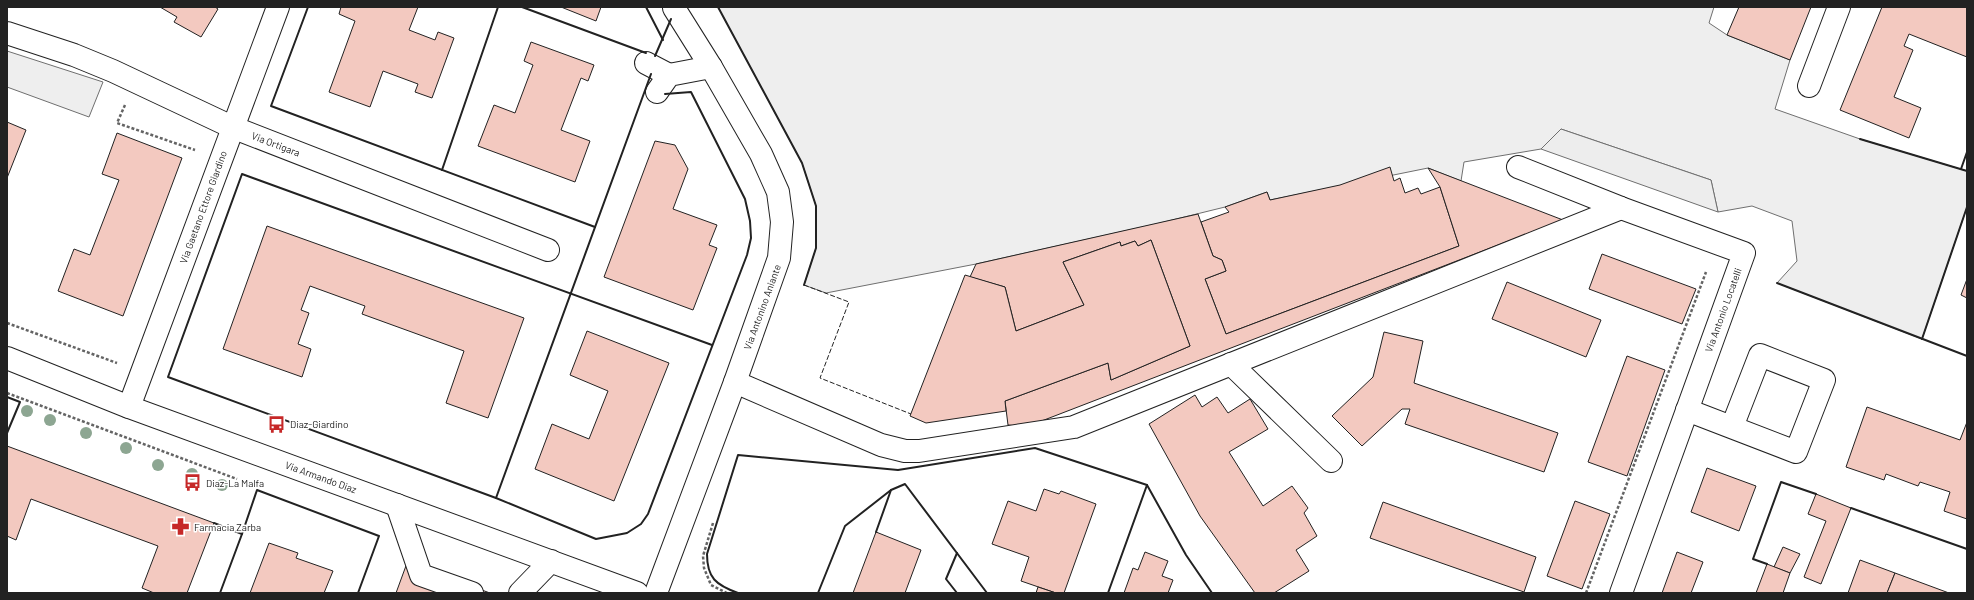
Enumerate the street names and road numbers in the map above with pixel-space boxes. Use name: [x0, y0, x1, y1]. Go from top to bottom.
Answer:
street label: Via Ortigara: [250, 129, 302, 159]
street label: Via Gaetano Ettore Giardino: [177, 149, 229, 265]
street label: Via Antonino Aniante: [741, 263, 783, 351]
street label: Via Antonio Locatelli: [1702, 266, 1744, 354]
street label: Via Armando Diaz: [284, 459, 359, 496]

